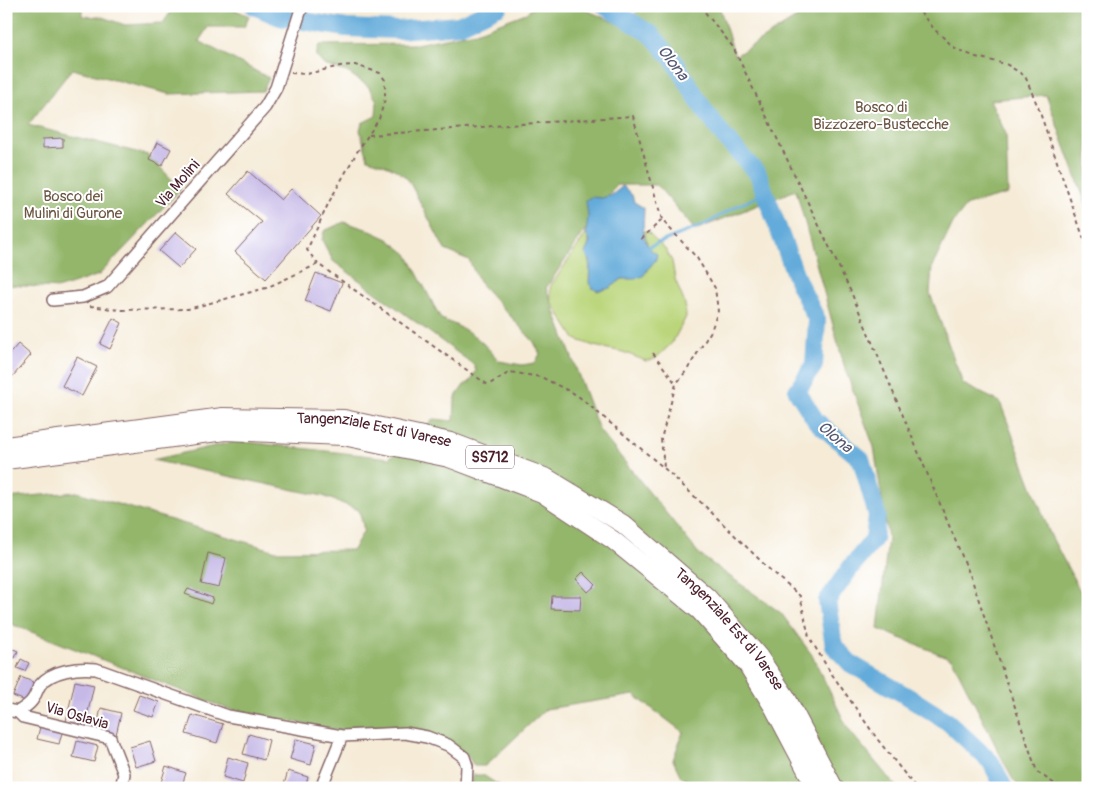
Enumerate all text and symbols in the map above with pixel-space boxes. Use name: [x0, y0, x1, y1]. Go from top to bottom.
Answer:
water label: Olona: [653, 41, 694, 86]
park label: Bosco di Bizzozero-Bustecche: [813, 98, 949, 134]
street label: Via Molini: [152, 156, 204, 212]
park label: Bosco dei Mulini di Gurone: [24, 187, 123, 223]
street label: Tangenziale Est di Varese: [296, 409, 454, 451]
water label: Olona: [814, 417, 858, 458]
road number: SS712: [466, 446, 514, 468]
street label: Tangenziale Est di Varese: [671, 564, 789, 694]
street label: Via Oslavia: [43, 698, 111, 734]

